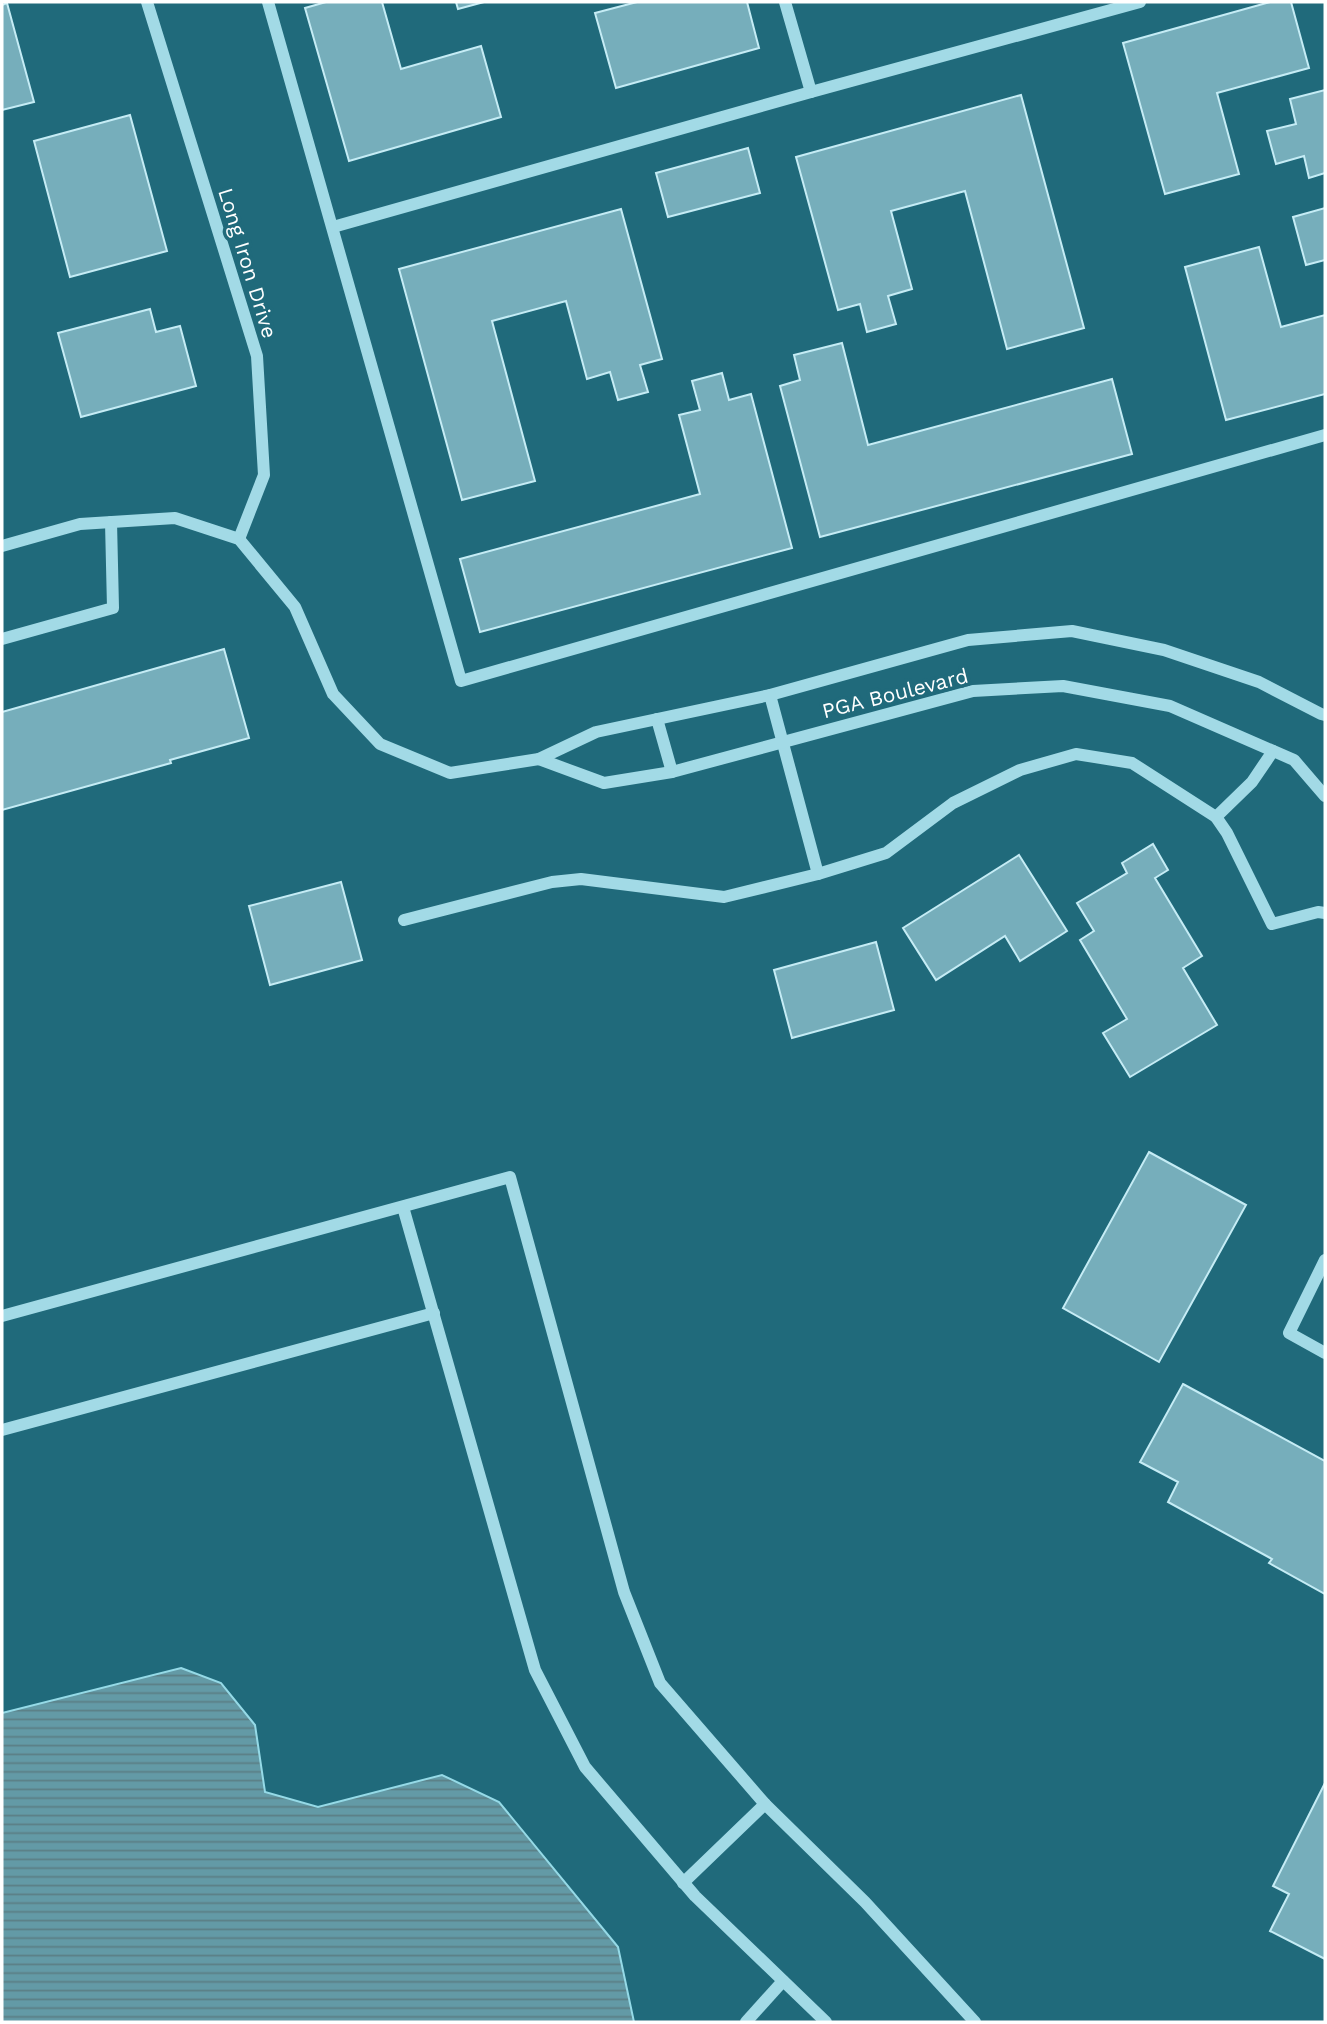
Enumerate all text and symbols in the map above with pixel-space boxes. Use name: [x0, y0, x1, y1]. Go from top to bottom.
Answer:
street label: Long Iron Drive: [213, 185, 283, 341]
street label: PGA Boulevard: [819, 663, 971, 723]

